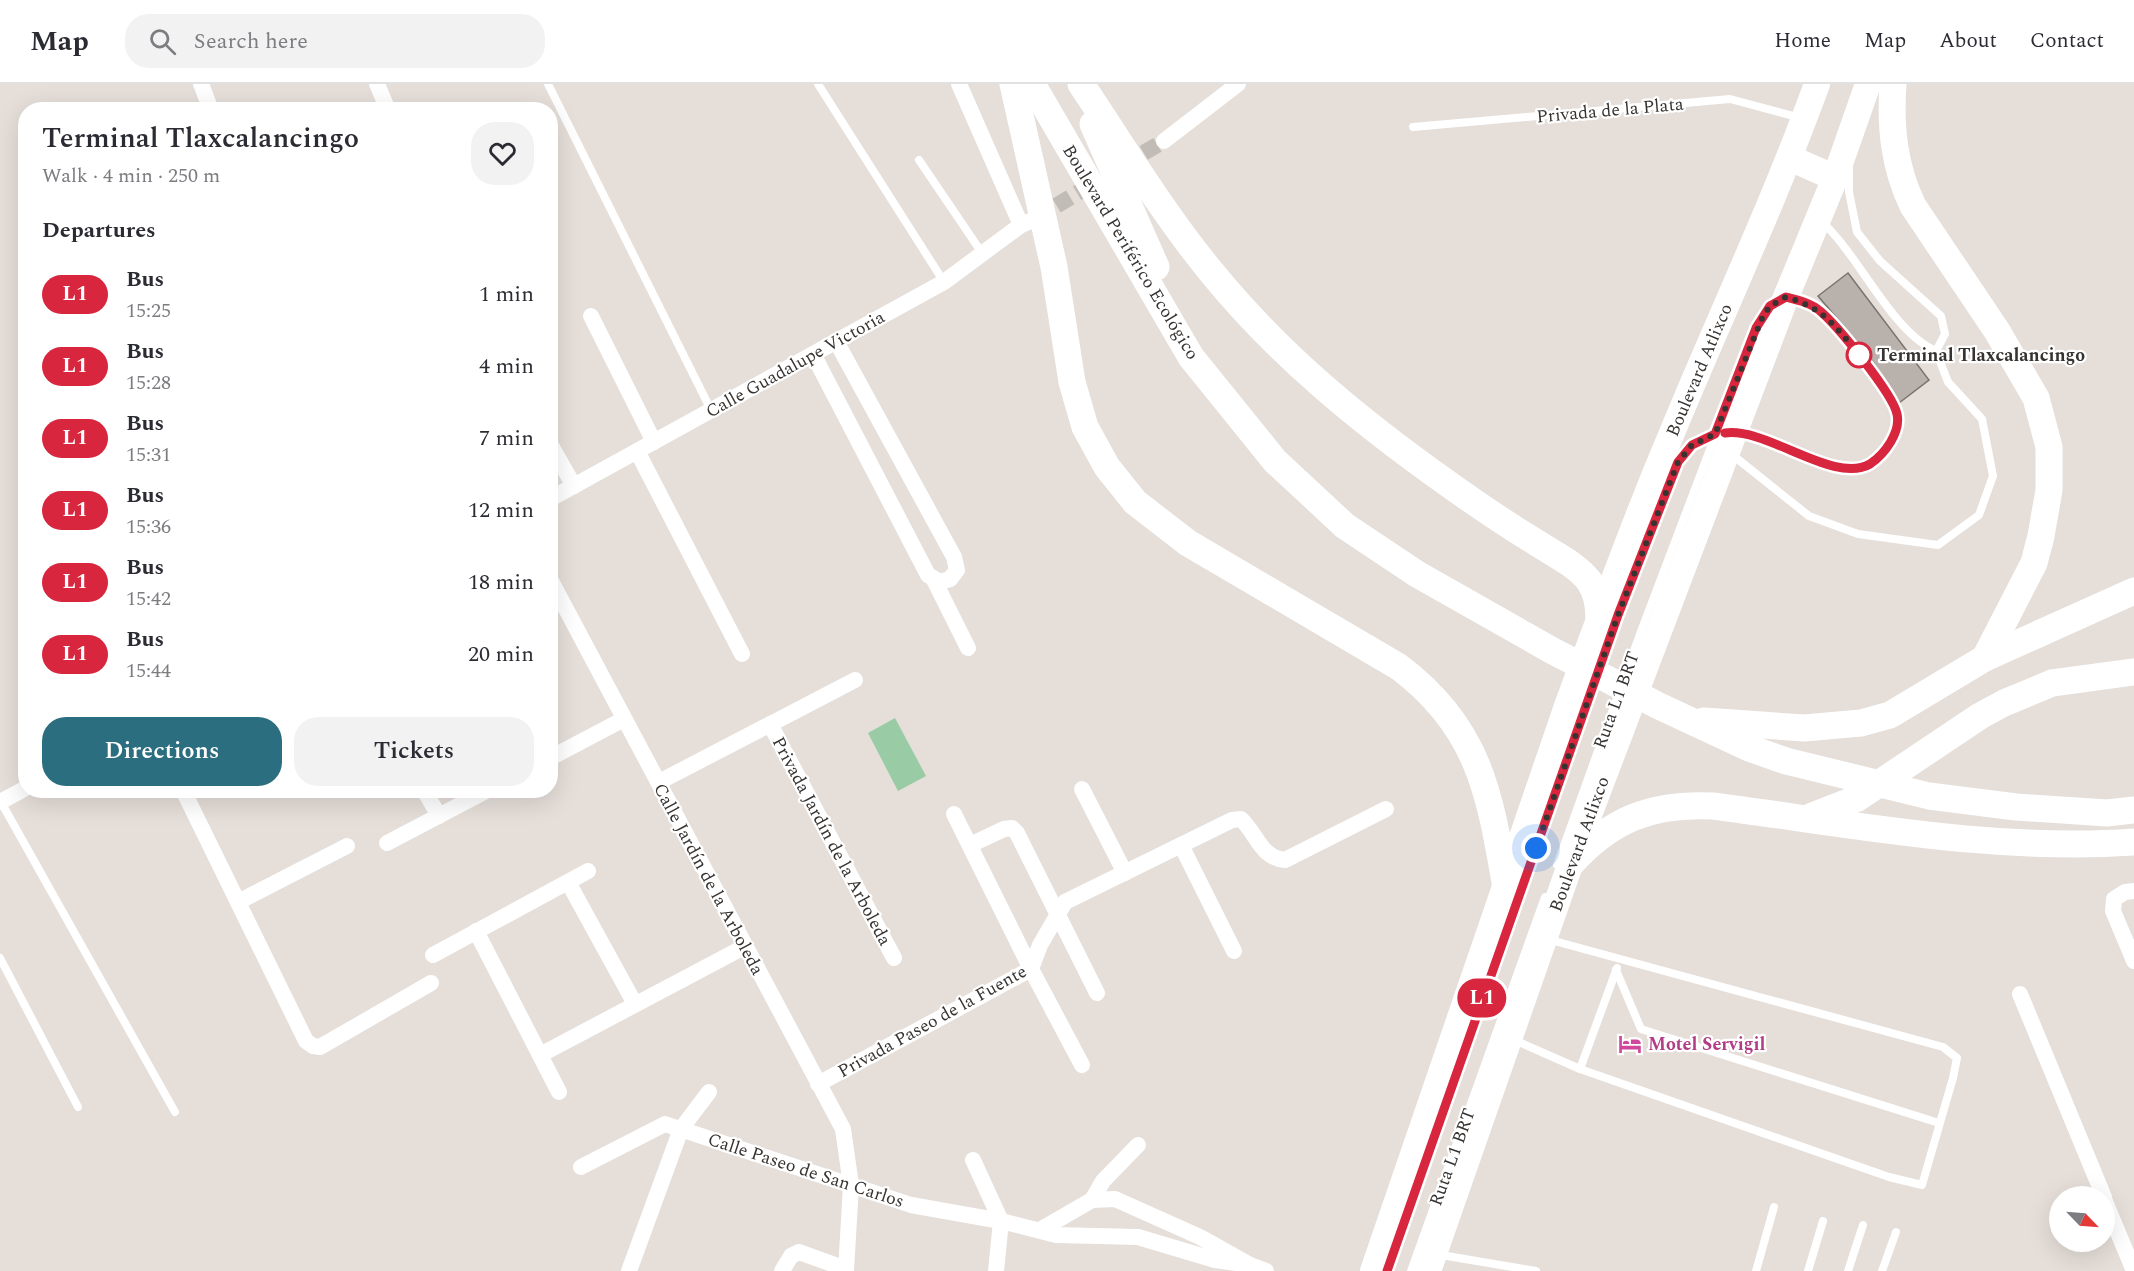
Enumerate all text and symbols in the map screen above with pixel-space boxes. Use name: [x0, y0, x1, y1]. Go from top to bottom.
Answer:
search box: [125, 14, 545, 68]
text: Map: [30, 20, 89, 63]
icon: search: [146, 25, 179, 58]
text: Search here: [194, 25, 308, 58]
text: Home: [1774, 25, 1831, 57]
text: Map: [1864, 25, 1906, 57]
text: About: [1939, 25, 1997, 57]
text: Contact: [2030, 25, 2104, 57]
street label: Privada de la Plata: [1535, 91, 1685, 130]
text: Terminal Tlaxcalancingo: [42, 117, 359, 160]
button: heart: [471, 122, 534, 185]
street label: Boulevard Periférico Ecológico: [1055, 139, 1206, 365]
text: Walk · 4 min · 250 m: [42, 161, 220, 191]
text: Departures: [42, 214, 156, 247]
text: Bus: [126, 263, 164, 296]
text: L1: [62, 278, 88, 310]
text: 1 min: [479, 278, 534, 311]
text: 15:25: [126, 296, 171, 326]
street label: Boulevard Atlixco: [1659, 299, 1740, 441]
street label: Calle Guadalupe Victoria: [701, 304, 890, 425]
text: Bus: [126, 335, 164, 368]
marker: Terminal Tlaxcalancingo: [1846, 342, 1872, 368]
place label: Terminal Tlaxcalancingo: [1877, 342, 2085, 369]
text: L1: [62, 350, 88, 382]
text: 4 min: [479, 350, 534, 383]
text: 15:28: [126, 368, 171, 398]
text: Bus: [126, 407, 164, 440]
text: L1: [62, 422, 88, 454]
text: 7 min: [479, 422, 534, 455]
text: 15:31: [126, 440, 171, 470]
text: Bus: [126, 479, 164, 512]
text: L1: [62, 494, 88, 526]
text: 12 min: [468, 494, 534, 527]
text: 15:36: [126, 512, 171, 542]
text: Bus: [126, 551, 164, 584]
text: L1: [62, 566, 88, 598]
text: 18 min: [468, 566, 534, 599]
text: 15:42: [126, 584, 171, 614]
text: Bus: [126, 623, 164, 656]
text: L1: [62, 638, 88, 670]
text: 20 min: [468, 638, 534, 671]
street label: Ruta L1 BRT: [1586, 648, 1647, 753]
text: 15:44: [126, 656, 171, 686]
button: Directions: [42, 717, 282, 786]
button: Tickets: [294, 717, 534, 786]
street label: Privada Jardín de la Arboleda: [765, 732, 898, 951]
street label: Boulevard Atlixco: [1542, 773, 1616, 916]
street label: Calle Jardín de la Arboleda: [646, 778, 771, 980]
your location: [1521, 833, 1551, 863]
street label: Privada Paseo de la Fuente: [833, 958, 1032, 1085]
line badge: L1: [1455, 978, 1509, 1018]
text: L1: [1469, 982, 1495, 1014]
hotel icon: Motel Servigil: [1617, 1031, 1643, 1057]
place label: Motel Servigil: [1648, 1031, 1765, 1058]
street label: Ruta L1 BRT: [1422, 1105, 1483, 1210]
street label: Calle Paseo de San Carlos: [704, 1126, 907, 1215]
north arrow: [2049, 1186, 2115, 1252]
map controls: [2049, 1186, 2115, 1252]

